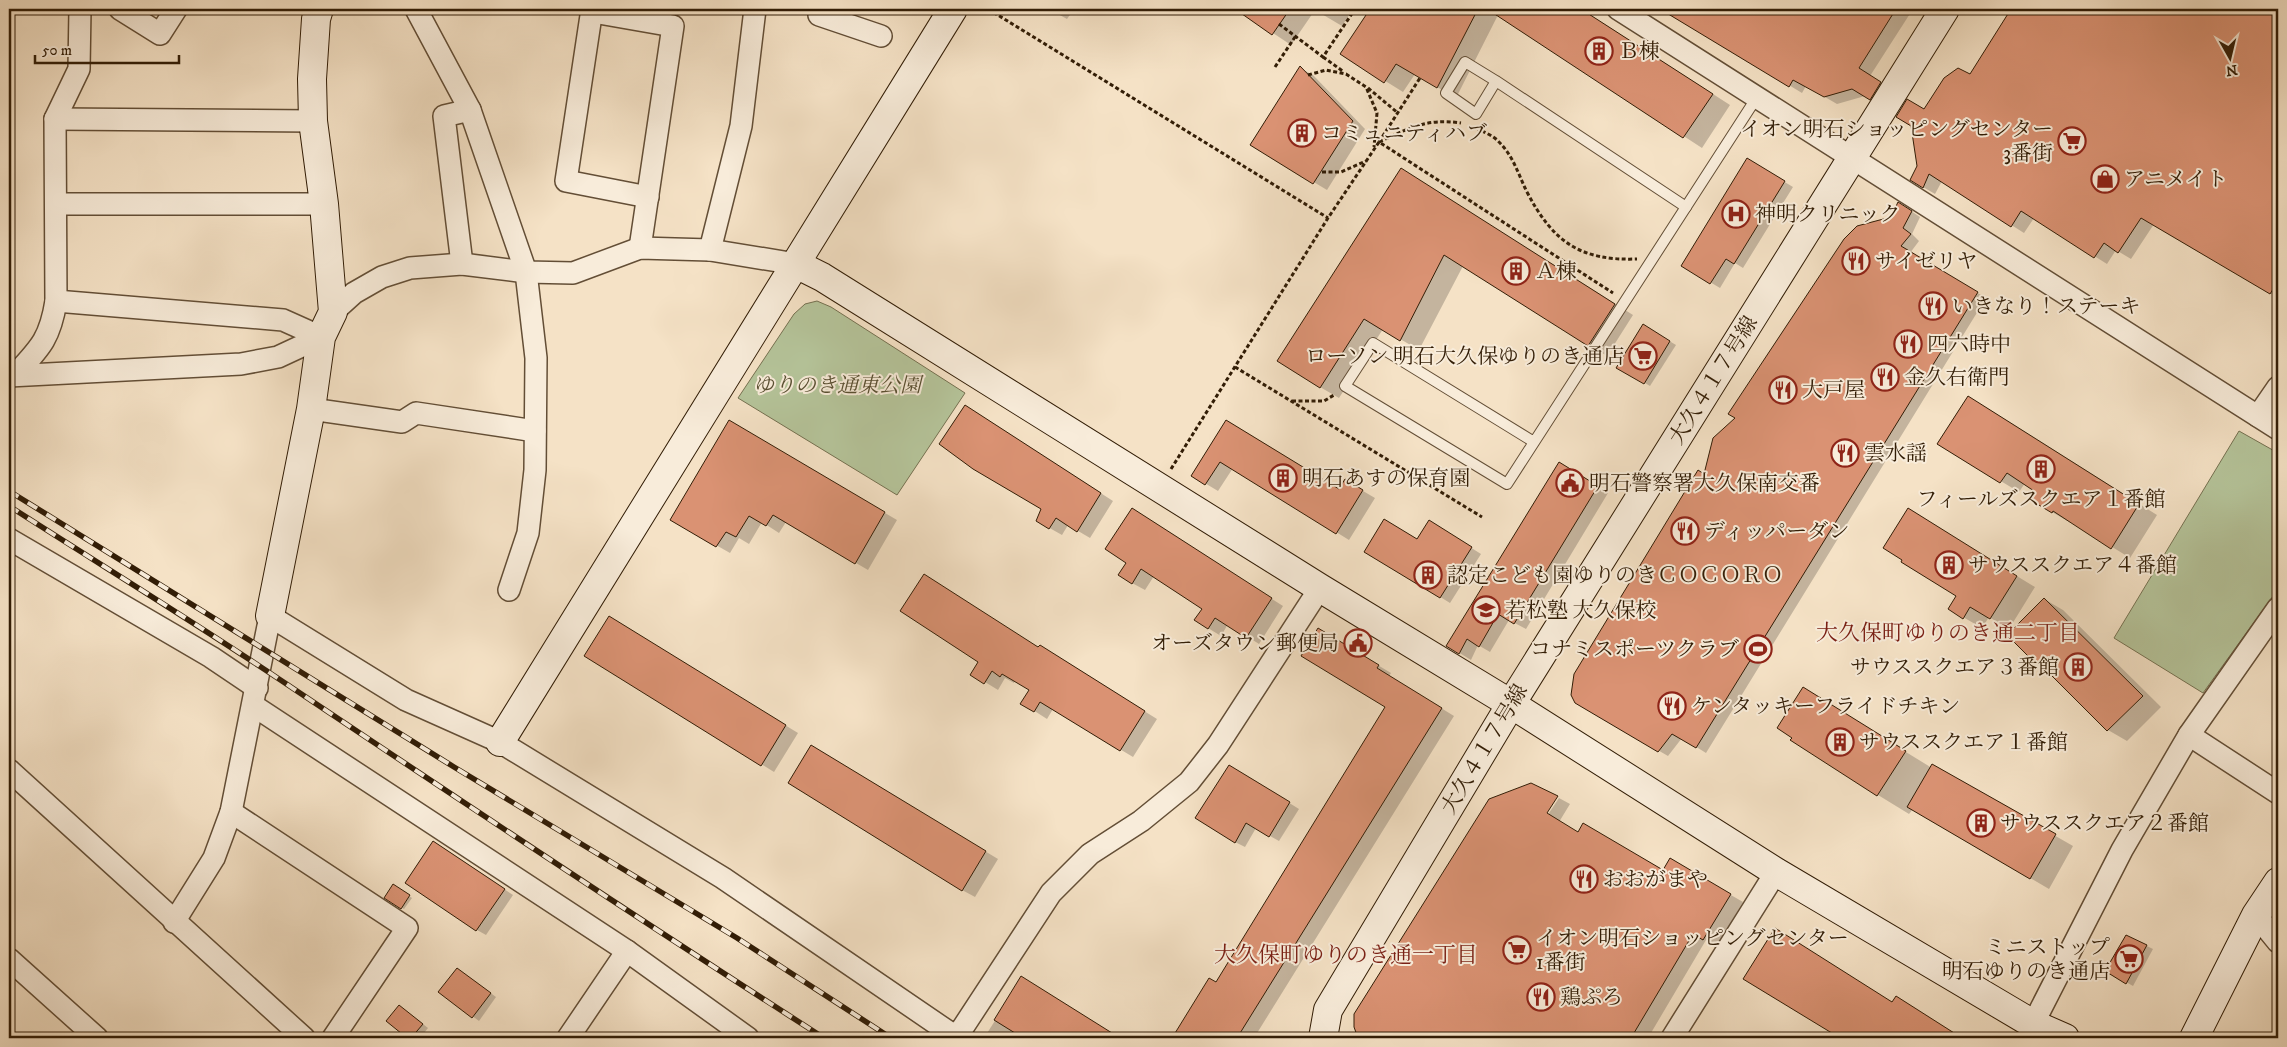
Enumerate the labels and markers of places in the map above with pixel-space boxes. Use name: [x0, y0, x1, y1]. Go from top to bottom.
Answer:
building icon: Ｂ棟: [1584, 36, 1614, 66]
place label: Ｂ棟: [1618, 39, 1660, 65]
place label: イオン明石ショッピングセンター 3番街: [1740, 117, 2053, 167]
building icon: コミュニティハブ: [1287, 118, 1317, 148]
place label: コミュニティハブ: [1321, 121, 1487, 147]
supermarket icon: イオン明石ショッピングセンター 3番街: [2057, 126, 2087, 156]
shop icon: アニメイト: [2090, 164, 2120, 194]
place label: アニメイト: [2124, 167, 2228, 193]
hospital icon: 神明クリニック: [1721, 199, 1751, 229]
place label: 神明クリニック: [1755, 202, 1901, 228]
restaurant icon: サイゼリヤ: [1841, 246, 1871, 276]
place label: サイゼリヤ: [1875, 249, 1977, 275]
building icon: Ａ棟: [1501, 256, 1531, 286]
place label: Ａ棟: [1535, 259, 1577, 285]
restaurant icon: いきなり！ステーキ: [1918, 291, 1948, 321]
place label: いきなり！ステーキ: [1952, 294, 2141, 320]
restaurant icon: 四六時中: [1893, 329, 1923, 359]
place label: 四六時中: [1927, 332, 2011, 358]
supermarket icon: ローソン 明石大久保ゆりのき通店: [1628, 341, 1658, 371]
place label: ローソン 明石大久保ゆりのき通店: [1305, 344, 1624, 370]
restaurant icon: 金久右衛門: [1870, 362, 1900, 392]
place label: 金久右衛門: [1904, 365, 2009, 391]
restaurant icon: 大戸屋: [1768, 375, 1798, 405]
place label: 大戸屋: [1802, 378, 1865, 404]
restaurant icon: 雲水謡: [1830, 438, 1860, 468]
place label: 雲水謡: [1864, 441, 1927, 467]
building icon: フィールズスクエア１番館: [2026, 454, 2056, 484]
building icon: 明石あすの保育園: [1268, 463, 1298, 493]
place label: 明石あすの保育園: [1302, 466, 1470, 492]
public building icon: 明石警察署大久保南交番: [1555, 468, 1585, 498]
place label: 明石警察署大久保南交番: [1589, 471, 1820, 497]
place label: フィールズスクエア１番館: [1917, 487, 2165, 513]
restaurant icon: ディッパーダン: [1670, 516, 1700, 546]
place label: ディッパーダン: [1704, 519, 1850, 545]
building icon: サウススクエア４番館: [1934, 550, 1964, 580]
place label: サウススクエア４番館: [1968, 553, 2177, 579]
building icon: 認定こども園ゆりのきＣＯＣＯＲＯ: [1413, 560, 1443, 590]
place label: 認定こども園ゆりのきＣＯＣＯＲＯ: [1447, 563, 1783, 589]
school or university icon: 若松塾 大久保校: [1471, 595, 1501, 625]
place label: 若松塾 大久保校: [1505, 598, 1657, 624]
public building icon: オーズタウン郵便局: [1343, 628, 1373, 658]
place label: オーズタウン郵便局: [1151, 631, 1339, 657]
sports icon: コナミスポーツクラブ: [1743, 634, 1773, 664]
place label: コナミスポーツクラブ: [1530, 637, 1739, 663]
building icon: サウススクエア３番館: [2063, 652, 2093, 682]
place label: サウススクエア３番館: [1850, 655, 2059, 681]
restaurant icon: ケンタッキーフライドチキン: [1657, 691, 1687, 721]
place label: ケンタッキーフライドチキン: [1691, 694, 1960, 720]
building icon: サウススクエア１番館: [1825, 727, 1855, 757]
place label: サウススクエア１番館: [1859, 730, 2068, 756]
building icon: サウススクエア２番館: [1966, 808, 1996, 838]
place label: サウススクエア２番館: [2000, 811, 2209, 837]
restaurant icon: おおがまや: [1569, 864, 1599, 894]
place label: おおがまや: [1603, 867, 1708, 893]
place label: イオン明石ショッピングセンター 1番街: [1536, 926, 1849, 976]
supermarket icon: イオン明石ショッピングセンター 1番街: [1502, 935, 1532, 965]
place label: ミニストップ 明石ゆりのき通店: [1942, 935, 2110, 985]
supermarket icon: ミニストップ 明石ゆりのき通店: [2114, 944, 2144, 974]
restaurant icon: 鶏ぷろ: [1526, 982, 1556, 1012]
place label: 鶏ぷろ: [1560, 985, 1623, 1011]

